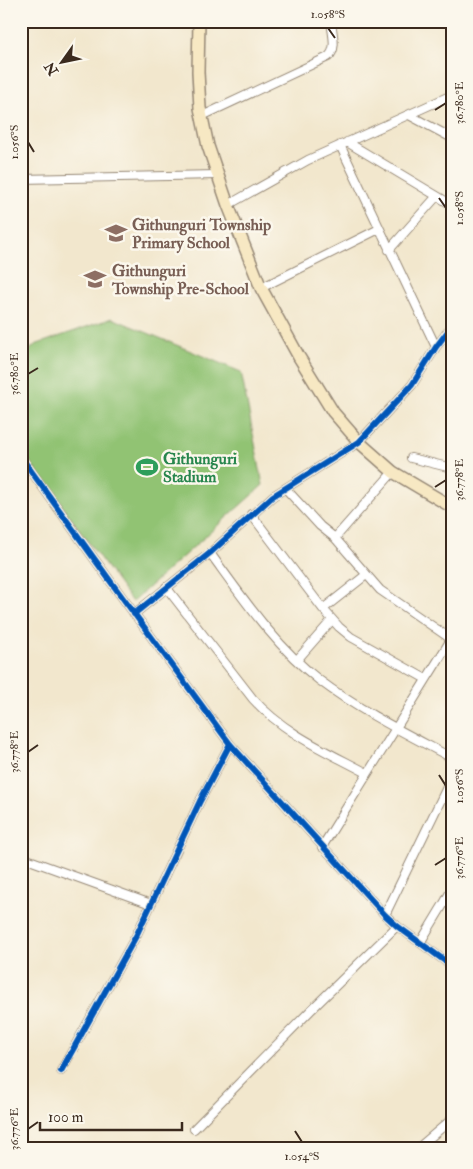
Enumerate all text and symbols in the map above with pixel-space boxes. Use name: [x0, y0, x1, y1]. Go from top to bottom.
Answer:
text: 1.058°S: [311, 7, 345, 22]
north arrow: [38, 38, 88, 88]
text: N: [41, 59, 63, 80]
text: 36.780°E: [452, 81, 467, 124]
text: 1.056°S: [7, 125, 22, 159]
text: 1.058°S: [452, 191, 467, 225]
place label: Githunguri Township Primary School: [132, 215, 271, 254]
school or university icon: Githunguri Township Primary School: [103, 220, 129, 246]
place label: Githunguri Township Pre-School: [111, 261, 250, 300]
school or university icon: Githunguri Township Pre-School: [82, 266, 108, 292]
text: 36.780°E: [7, 352, 22, 395]
place label: Githunguri Stadium: [163, 449, 238, 487]
sports icon: Githunguri Stadium: [134, 454, 160, 480]
text: 36.778°E: [452, 459, 467, 501]
text: 36.778°E: [7, 731, 22, 773]
text: 1.056°S: [452, 769, 467, 803]
text: 36.776°E: [452, 836, 467, 879]
scale bar: [40, 1099, 182, 1131]
text: 36.776°E: [7, 1107, 22, 1150]
text: 100 m: [48, 1108, 84, 1127]
text: 1.054°S: [284, 1149, 320, 1164]

